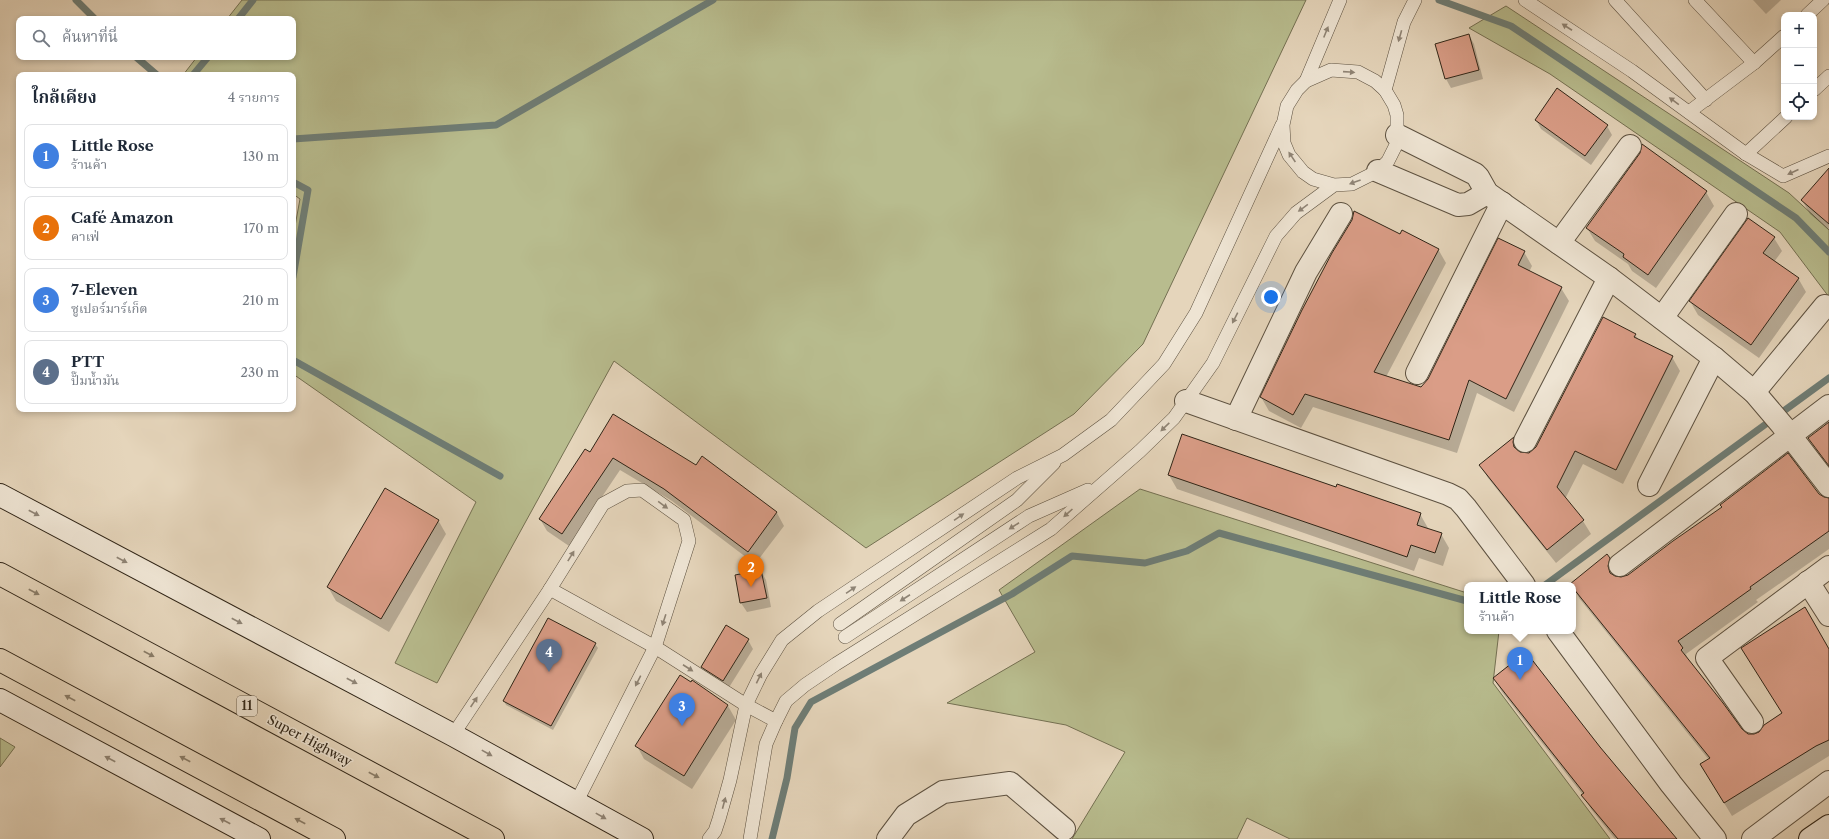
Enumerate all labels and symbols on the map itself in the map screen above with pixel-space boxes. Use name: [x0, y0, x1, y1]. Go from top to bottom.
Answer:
one-way arrow: [1561, 24, 1573, 31]
one-way arrow: [1324, 26, 1330, 38]
one-way arrow: [1397, 30, 1403, 42]
one-way arrow: [1343, 68, 1355, 75]
one-way arrow: [1669, 97, 1679, 105]
one-way arrow: [1288, 152, 1296, 162]
one-way arrow: [1788, 169, 1799, 175]
one-way arrow: [1348, 180, 1360, 186]
one-way arrow: [1297, 204, 1308, 212]
your location: [1261, 287, 1281, 307]
one-way arrow: [1232, 312, 1238, 324]
one-way arrow: [1161, 422, 1170, 431]
one-way arrow: [658, 501, 669, 509]
one-way arrow: [1063, 508, 1073, 518]
one-way arrow: [29, 510, 40, 517]
one-way arrow: [953, 513, 964, 521]
one-way arrow: [1009, 522, 1019, 530]
one-way arrow: [567, 550, 574, 562]
pin: 2: [738, 554, 764, 587]
one-way arrow: [116, 556, 128, 563]
one-way arrow: [846, 586, 856, 594]
one-way arrow: [29, 589, 40, 596]
one-way arrow: [899, 594, 911, 601]
one-way arrow: [661, 614, 667, 626]
one-way arrow: [231, 617, 243, 624]
pin: 4: [536, 639, 562, 672]
pin: 1: [1507, 647, 1533, 680]
one-way arrow: [143, 650, 155, 657]
one-way arrow: [682, 664, 694, 671]
one-way arrow: [756, 673, 762, 684]
one-way arrow: [634, 676, 641, 687]
one-way arrow: [346, 678, 358, 685]
pin: 3: [669, 693, 695, 726]
one-way arrow: [64, 695, 76, 701]
road number: 11: [237, 696, 257, 716]
one-way arrow: [470, 697, 478, 707]
street label: Super Highway: [265, 711, 356, 769]
one-way arrow: [481, 750, 493, 757]
one-way arrow: [104, 756, 116, 762]
one-way arrow: [179, 756, 191, 763]
one-way arrow: [368, 772, 380, 778]
one-way arrow: [721, 797, 727, 809]
one-way arrow: [595, 813, 606, 819]
one-way arrow: [219, 817, 230, 824]
one-way arrow: [294, 817, 305, 824]

